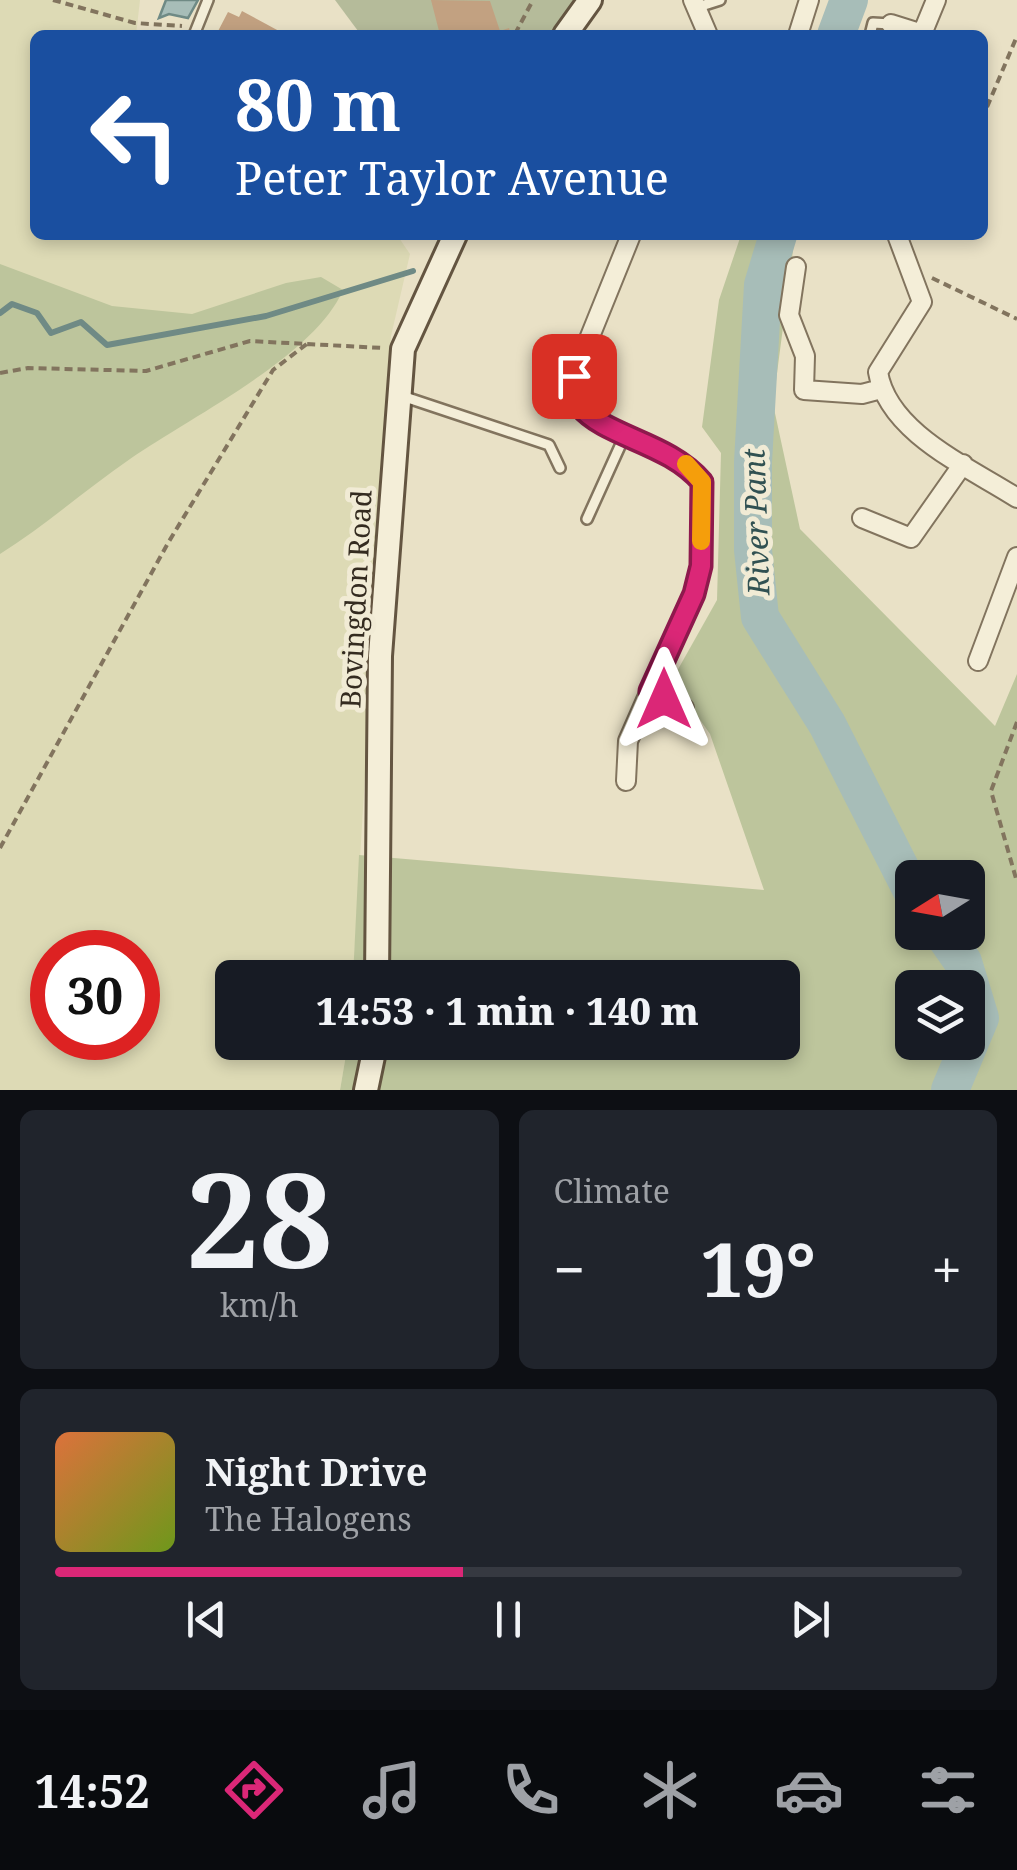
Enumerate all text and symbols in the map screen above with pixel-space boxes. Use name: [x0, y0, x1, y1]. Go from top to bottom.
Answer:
text: 80 m: [235, 56, 401, 152]
icon: left: [70, 70, 200, 200]
text: Peter Taylor Avenue: [235, 147, 669, 208]
pin: [532, 334, 617, 419]
icon: arrive: [547, 349, 602, 404]
water label: River Pant: [732, 447, 779, 597]
street label: Bovingdon Road: [330, 489, 380, 709]
position arrow: [612, 647, 716, 751]
north arrow: [895, 860, 985, 950]
map controls: [895, 860, 985, 1060]
speed limit sign: 30: [30, 930, 160, 1060]
button: layers: [895, 970, 985, 1060]
text: 14:53 · 1 min · 140 m: [316, 984, 699, 1036]
text: 28: [186, 1129, 333, 1306]
text: Climate: [554, 1169, 670, 1212]
text: 19°: [701, 1217, 816, 1319]
text: −: [554, 1231, 585, 1306]
text: +: [931, 1231, 962, 1306]
text: km/h: [220, 1283, 299, 1326]
text: Night Drive: [205, 1445, 427, 1497]
text: The Halogens: [205, 1497, 412, 1540]
icon: previous: [179, 1592, 234, 1647]
icon: pause: [481, 1592, 536, 1647]
icon: next: [783, 1592, 838, 1647]
icon: directions: [219, 1755, 289, 1825]
icon: music: [357, 1755, 427, 1825]
icon: phone: [496, 1755, 566, 1825]
icon: climate: [635, 1755, 705, 1825]
icon: car: [774, 1755, 844, 1825]
icon: filters: [913, 1755, 983, 1825]
text: 14:52: [34, 1760, 150, 1821]

